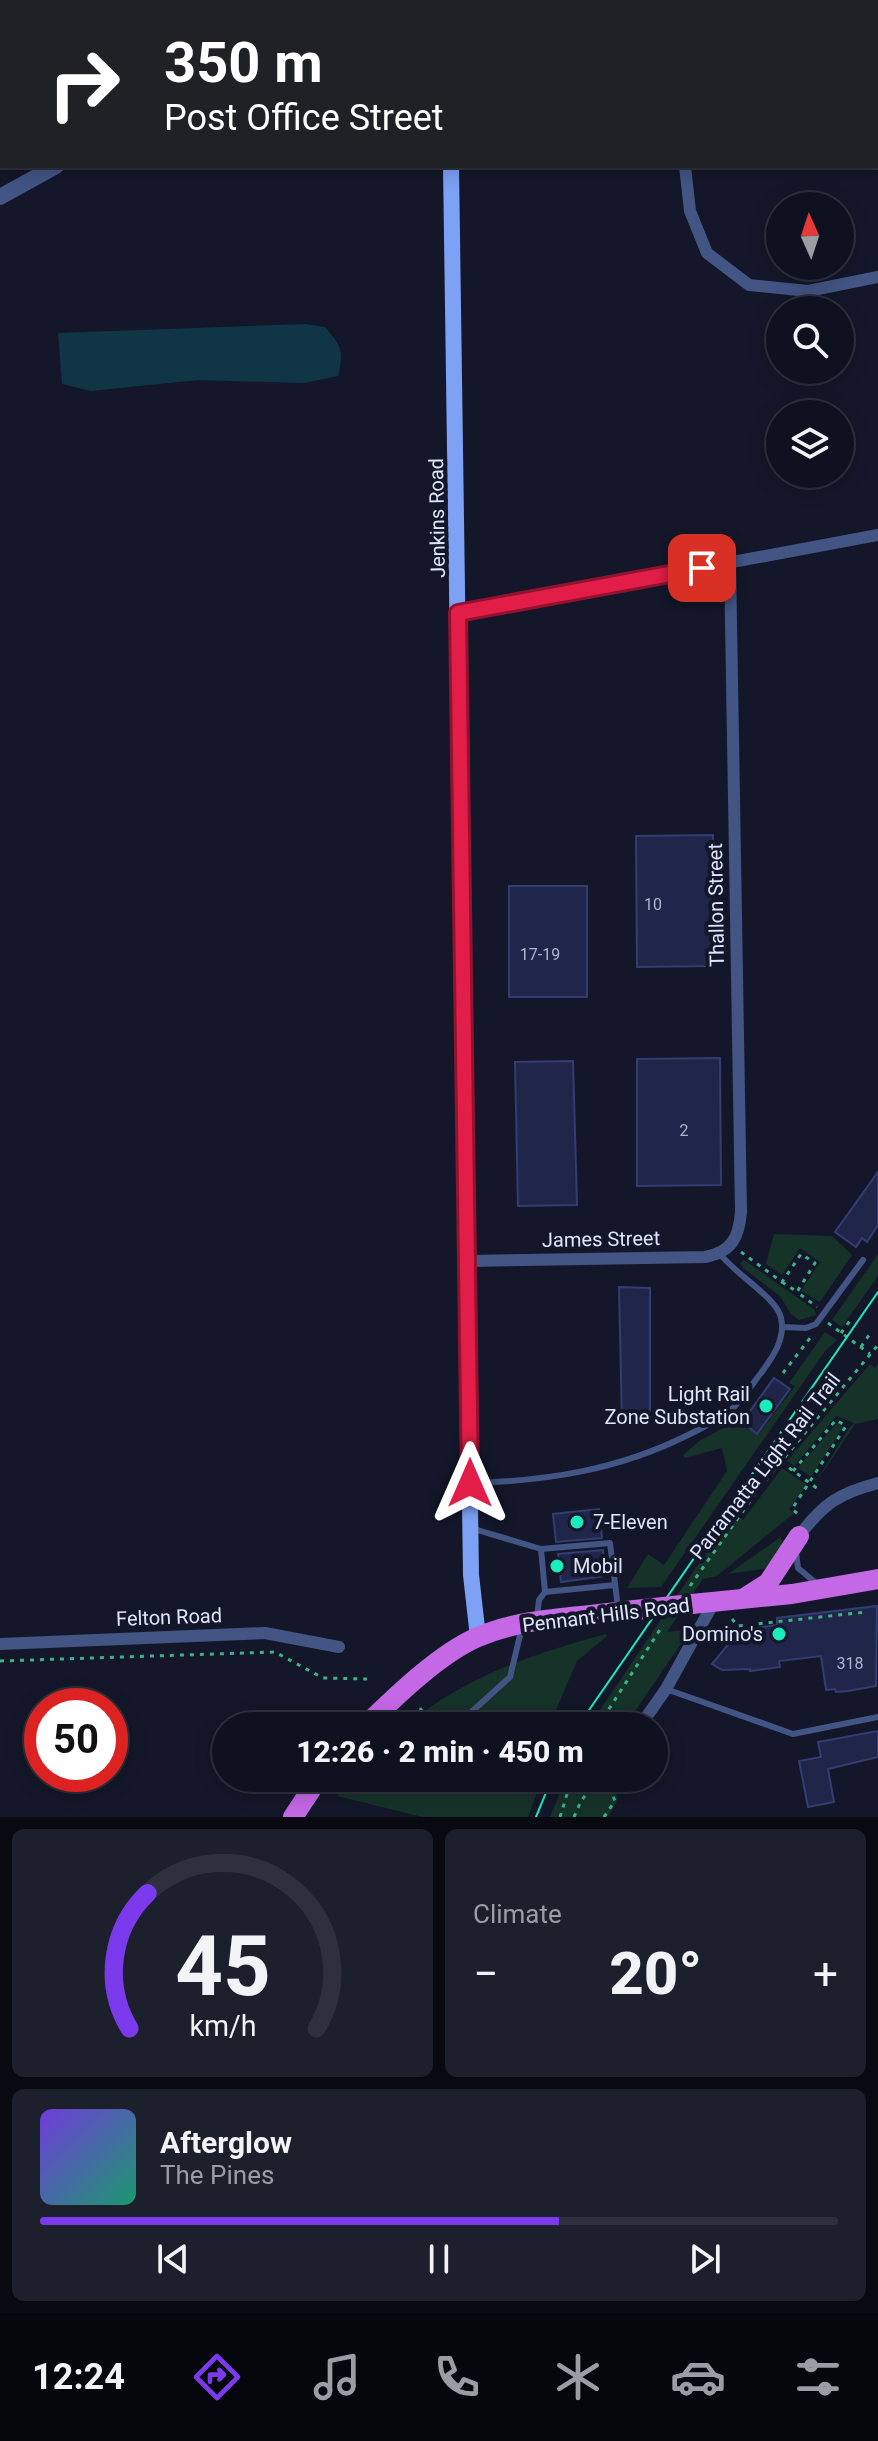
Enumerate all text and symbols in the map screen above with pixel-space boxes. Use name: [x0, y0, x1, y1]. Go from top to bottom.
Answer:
text: 350 m: [164, 30, 323, 96]
icon: right: [32, 32, 136, 136]
text: Post Office Street: [164, 97, 444, 139]
north arrow: [766, 192, 854, 280]
map controls: [766, 192, 854, 488]
button: search: [766, 296, 854, 384]
button: layers: [766, 400, 854, 488]
street label: Jenkins Road: [424, 458, 450, 578]
pin: [668, 534, 736, 602]
icon: arrive: [680, 546, 724, 590]
street label: Thallon Street: [703, 843, 729, 967]
house number: 10: [644, 895, 662, 914]
house number: 17-19: [520, 945, 560, 964]
house number: 2: [680, 1121, 689, 1140]
street label: James Street: [542, 1226, 660, 1252]
street label: Parramatta Light Rail Trail: [685, 1368, 845, 1564]
place label: Light Rail Zone Substation: [604, 1382, 750, 1429]
marker: Light Rail Zone Substation: [757, 1397, 775, 1415]
position arrow: [428, 1441, 512, 1525]
place label: 7-Eleven: [593, 1510, 668, 1534]
marker: 7-Eleven: [568, 1513, 586, 1531]
place label: Mobil: [573, 1554, 623, 1578]
marker: Mobil: [548, 1557, 566, 1575]
street label: Pennant Hills Road: [521, 1593, 691, 1637]
street label: Felton Road: [116, 1603, 222, 1631]
place label: Domino's: [682, 1622, 763, 1646]
marker: Domino's: [770, 1625, 788, 1643]
house number: 318: [837, 1654, 863, 1673]
speed limit sign: 50: [24, 1688, 128, 1792]
text: 12:26 · 2 min · 450 m: [296, 1734, 584, 1769]
text: Climate: [473, 1899, 562, 1929]
text: 45: [175, 1918, 270, 2015]
text: 20°: [609, 1938, 702, 2009]
text: −: [473, 1948, 498, 2000]
text: +: [813, 1948, 838, 2000]
text: km/h: [189, 2009, 256, 2043]
text: Afterglow: [160, 2125, 292, 2160]
text: The Pines: [160, 2160, 274, 2190]
icon: previous: [151, 2237, 195, 2281]
icon: pause: [417, 2237, 461, 2281]
icon: next: [683, 2237, 727, 2281]
icon: directions: [189, 2349, 245, 2405]
icon: music: [309, 2349, 365, 2405]
icon: phone: [429, 2349, 485, 2405]
icon: climate: [550, 2349, 606, 2405]
icon: car: [670, 2349, 726, 2405]
icon: filters: [790, 2349, 846, 2405]
text: 12:24: [32, 2356, 125, 2398]

